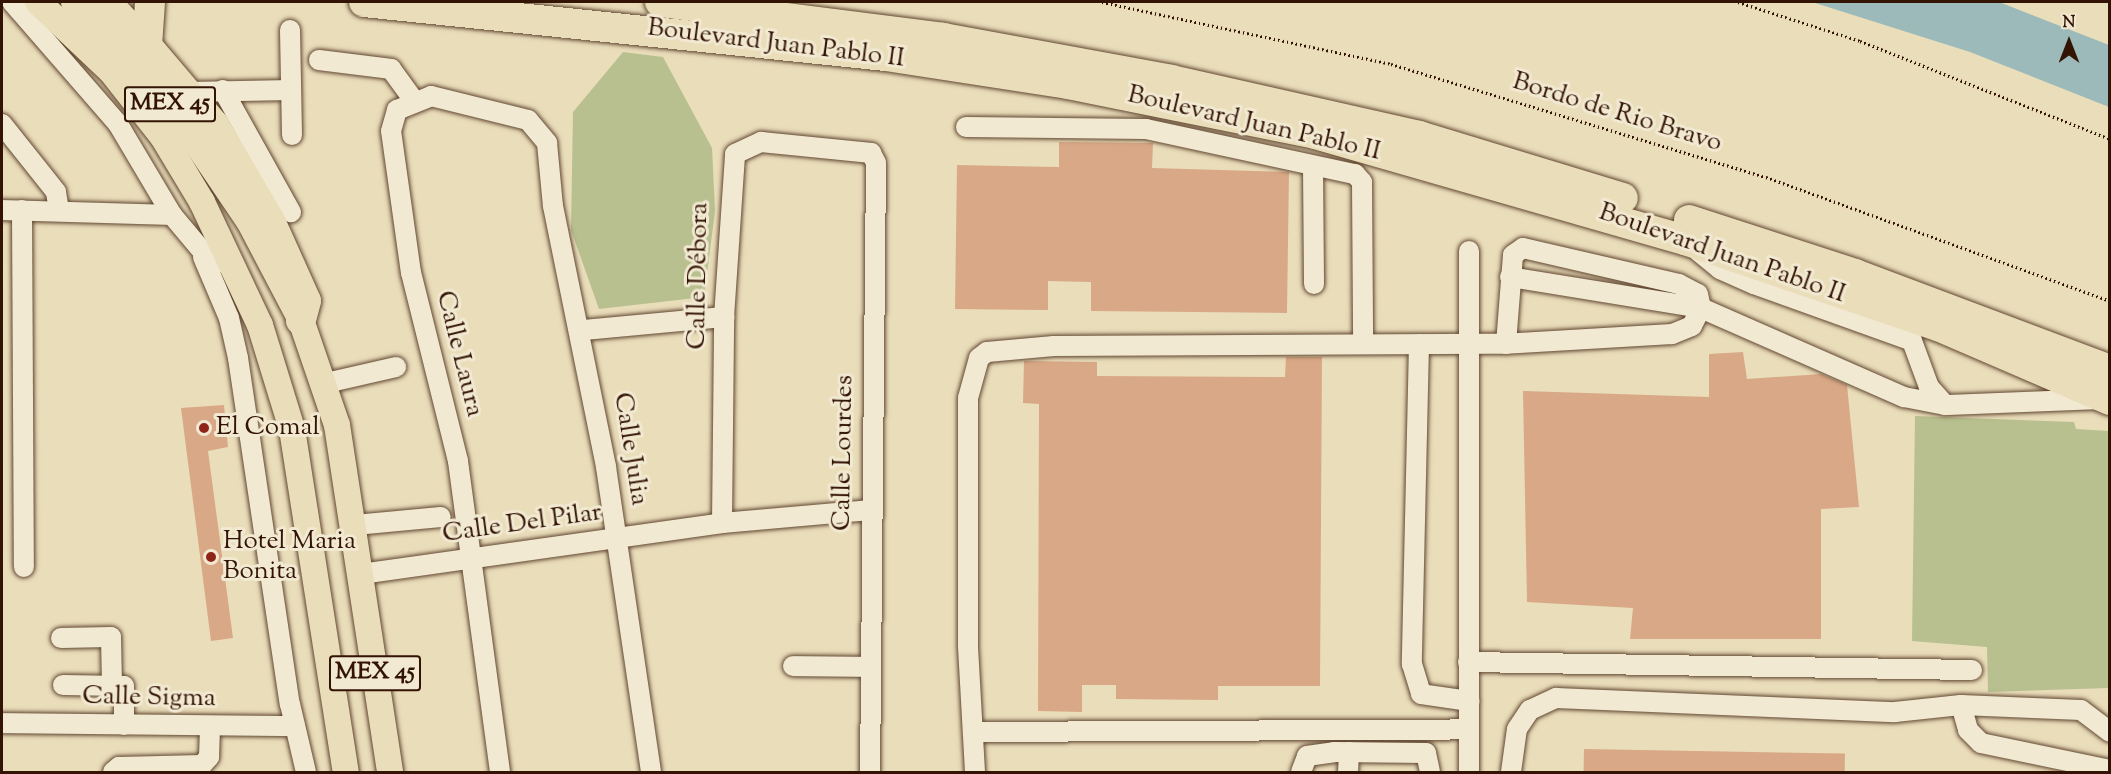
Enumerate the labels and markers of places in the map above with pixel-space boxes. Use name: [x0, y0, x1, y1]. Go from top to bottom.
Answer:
place label: El Comal: [216, 412, 320, 444]
marker: El Comal: [197, 421, 211, 435]
place label: Hotel Maria Bonita: [223, 526, 356, 588]
marker: Hotel Maria Bonita: [204, 550, 218, 564]

